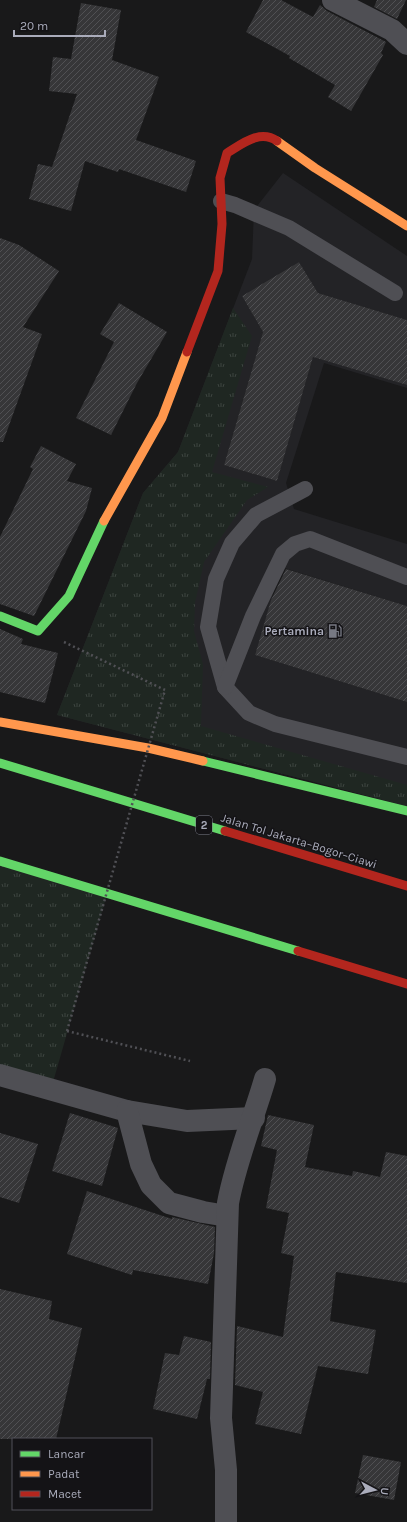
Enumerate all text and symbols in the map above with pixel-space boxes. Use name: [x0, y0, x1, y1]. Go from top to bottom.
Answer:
scale bar: [14, 12, 105, 38]
text: 20 m: [20, 19, 48, 33]
fuel station icon: Pertamina: [327, 623, 343, 639]
place label: Pertamina: [264, 624, 324, 638]
street label: Jalan Tol Jakarta–Bogor–Ciawi: [219, 811, 379, 871]
road number: 2: [196, 816, 212, 834]
legend: [12, 1438, 152, 1510]
text: Lancar: [48, 1447, 85, 1461]
text: Padat: [48, 1467, 80, 1481]
north arrow: [355, 1470, 395, 1510]
text: Macet: [48, 1487, 82, 1501]
text: U: [378, 1487, 391, 1496]

